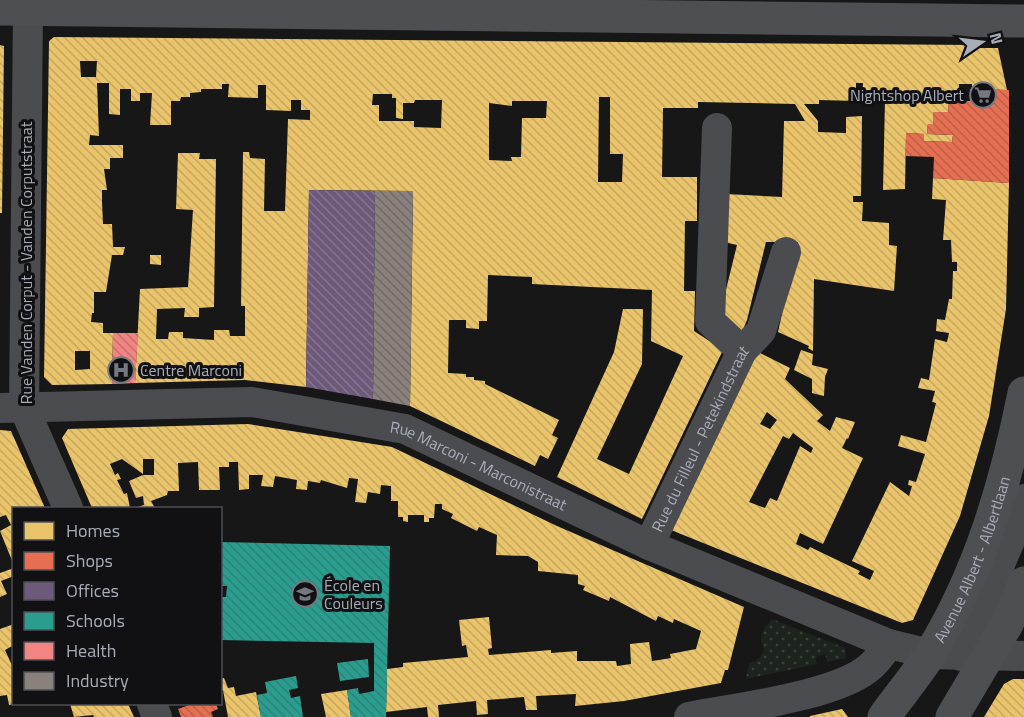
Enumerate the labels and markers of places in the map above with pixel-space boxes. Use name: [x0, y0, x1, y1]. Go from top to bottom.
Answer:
supermarket icon: Nightshop Albert: [968, 80, 998, 110]
place label: Nightshop Albert: [850, 83, 964, 107]
hospital icon: Centre Marconi: [106, 355, 136, 385]
place label: Centre Marconi: [140, 358, 242, 382]
place label: École en Couleurs: [324, 573, 383, 615]
school or university icon: École en Couleurs: [290, 579, 320, 609]

